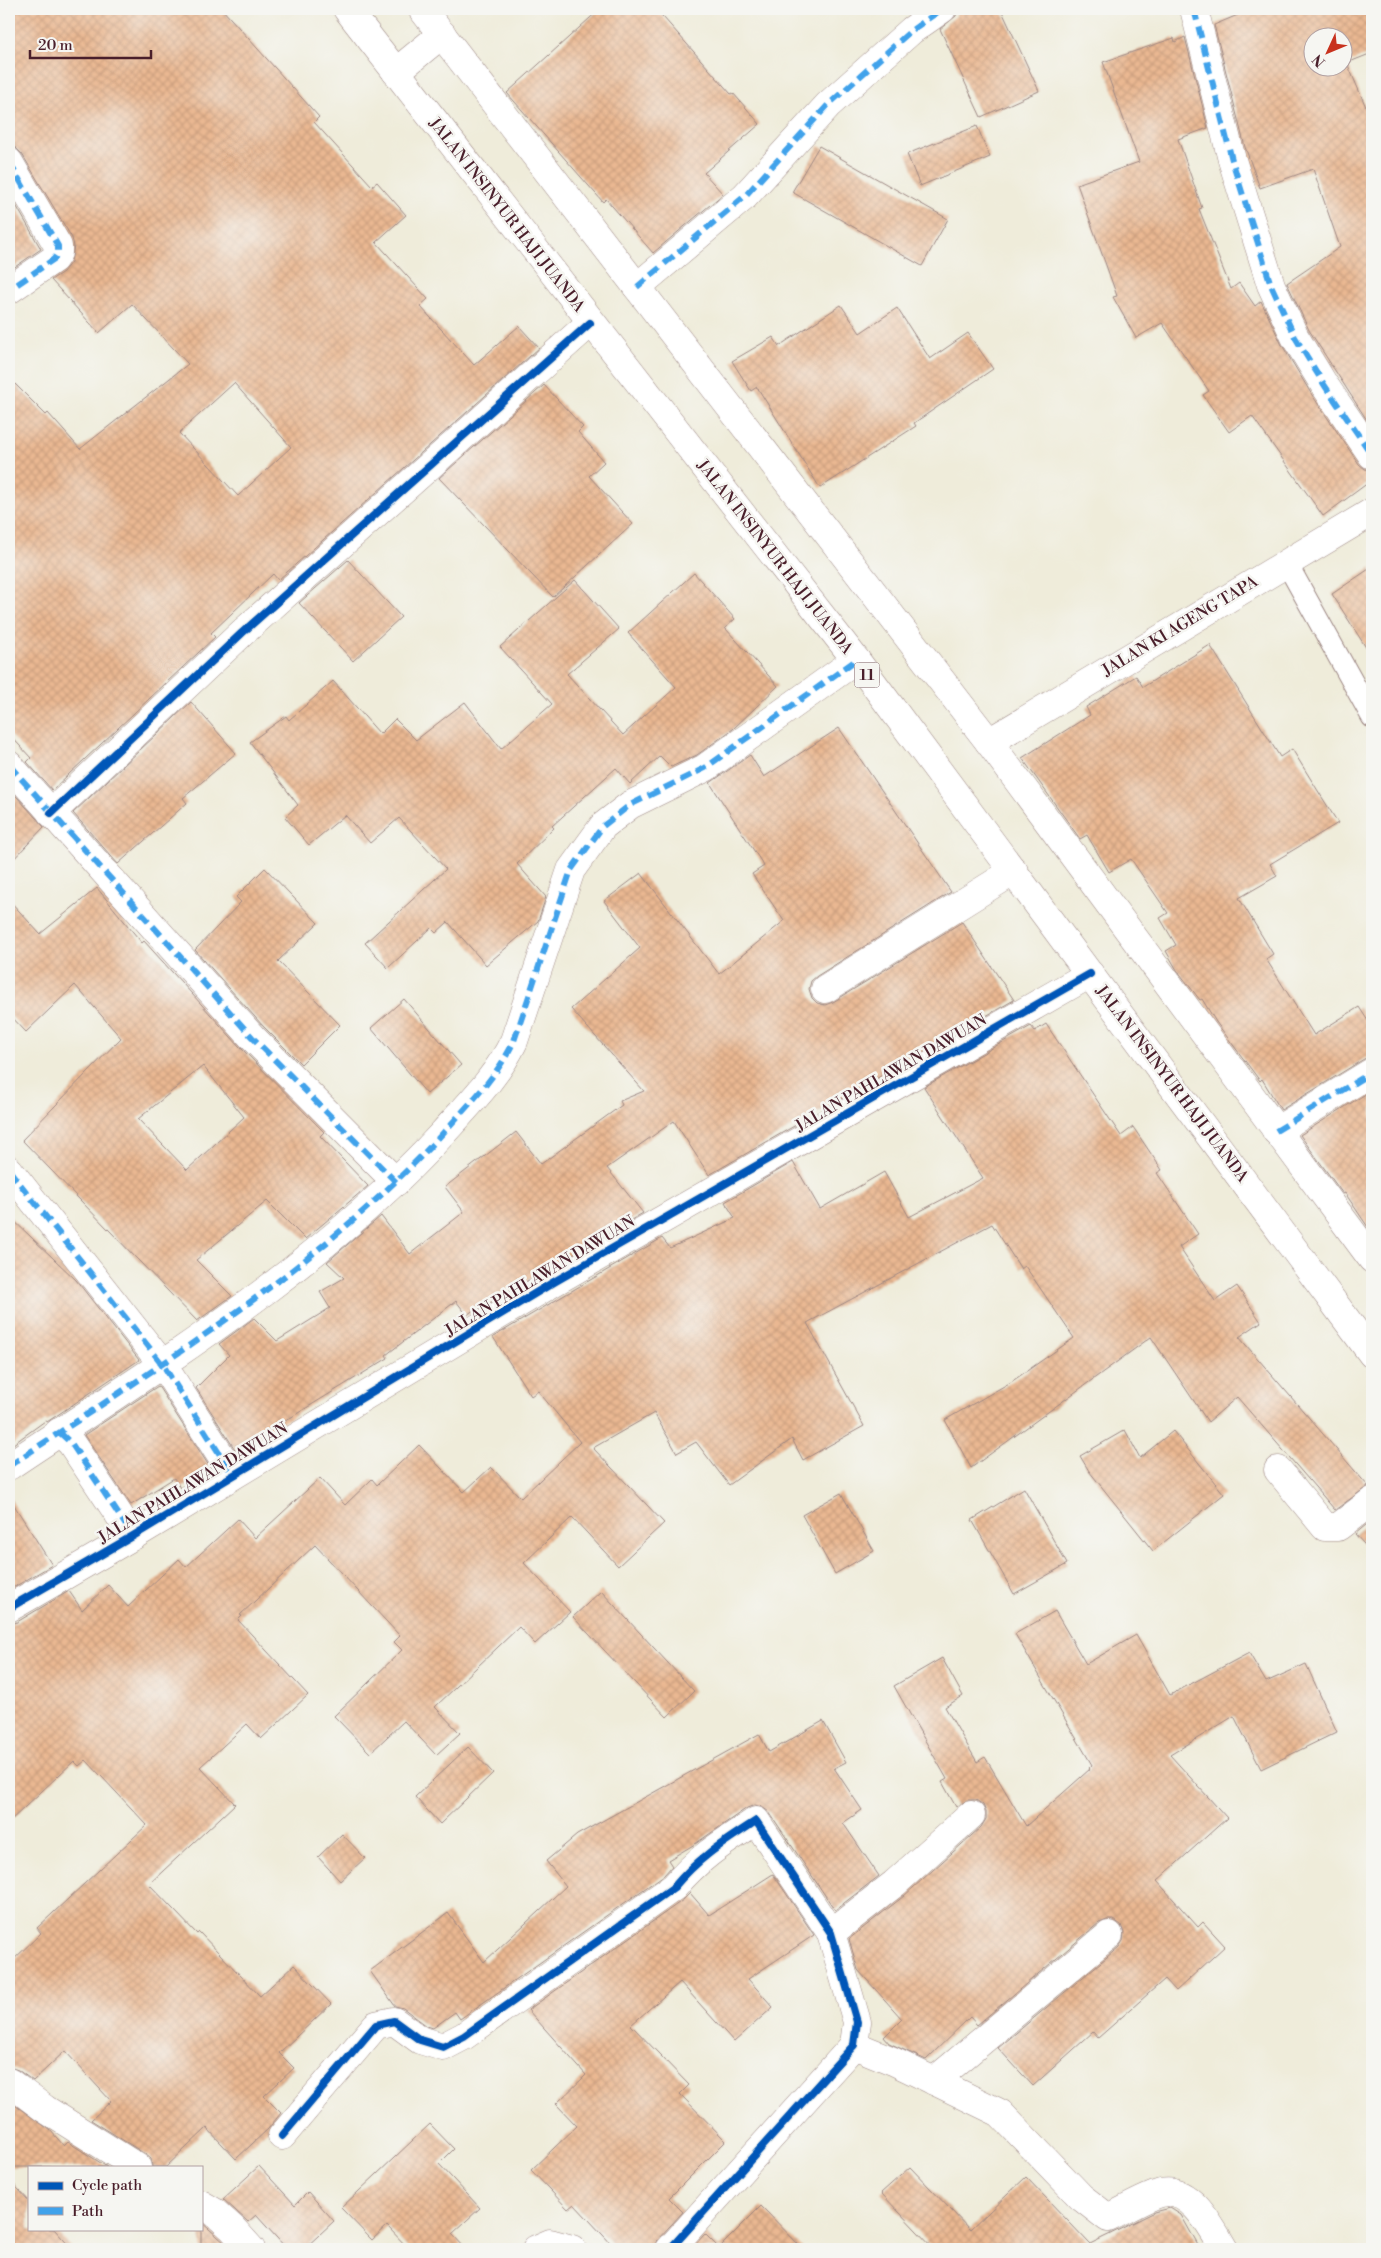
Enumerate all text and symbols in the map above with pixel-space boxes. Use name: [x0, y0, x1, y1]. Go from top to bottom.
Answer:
scale bar: [30, 28, 151, 60]
north arrow: [1304, 28, 1354, 78]
text: 20 m: [38, 36, 73, 55]
text: N: [1309, 50, 1330, 71]
street label: JALAN INSINYUR HAJI JUANDA: [424, 113, 590, 317]
street label: JALAN INSINYUR HAJI JUANDA: [692, 455, 858, 659]
street label: JALAN KI AGENG TAPA: [1098, 571, 1262, 681]
road number: 11: [854, 662, 880, 688]
street label: JALAN INSINYUR HAJI JUANDA: [1091, 981, 1253, 1187]
street label: JALAN PAHLAWAN DAWUAN: [791, 1010, 990, 1137]
street label: JALAN PAHLAWAN DAWUAN: [441, 1211, 639, 1341]
street label: JALAN PAHLAWAN DAWUAN: [94, 1418, 292, 1548]
legend: [28, 2166, 202, 2230]
text: Cycle path: [72, 2176, 142, 2195]
text: Path: [72, 2202, 104, 2221]

